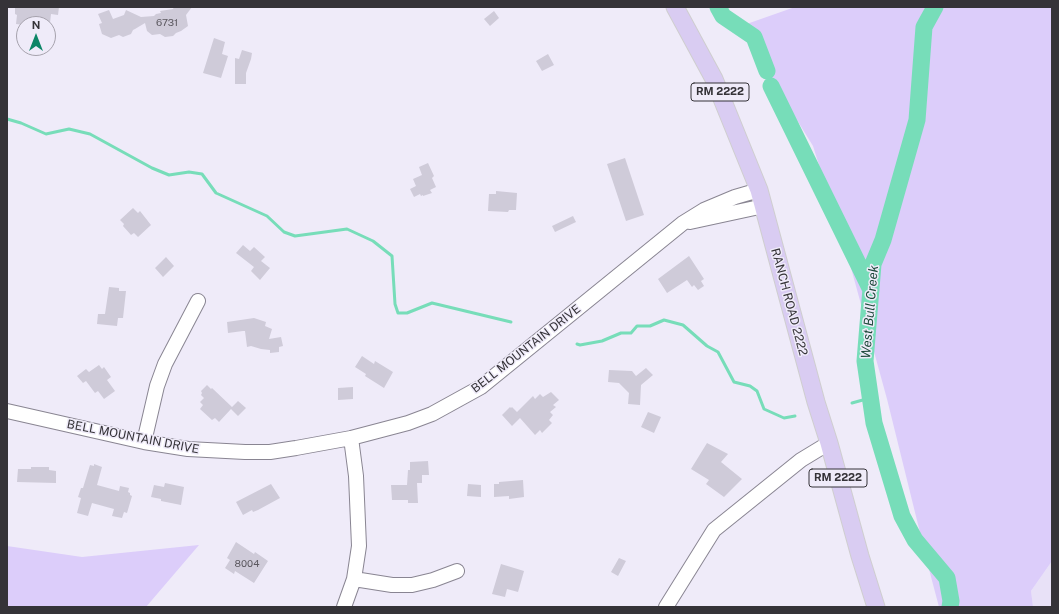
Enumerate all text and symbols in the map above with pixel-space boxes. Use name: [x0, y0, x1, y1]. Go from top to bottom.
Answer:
north arrow: [16, 16, 56, 56]
house number: 6731: [156, 17, 178, 29]
text: N: [32, 19, 40, 31]
road number: RM 2222: [691, 83, 749, 101]
street label: RANCH ROAD 2222: [768, 247, 810, 357]
water label: West Bull Creek: [858, 265, 882, 359]
street label: BELL MOUNTAIN DRIVE: [469, 302, 583, 396]
street label: BELL MOUNTAIN DRIVE: [66, 417, 200, 457]
road number: RM 2222: [809, 469, 867, 487]
house number: 8004: [235, 558, 259, 570]

